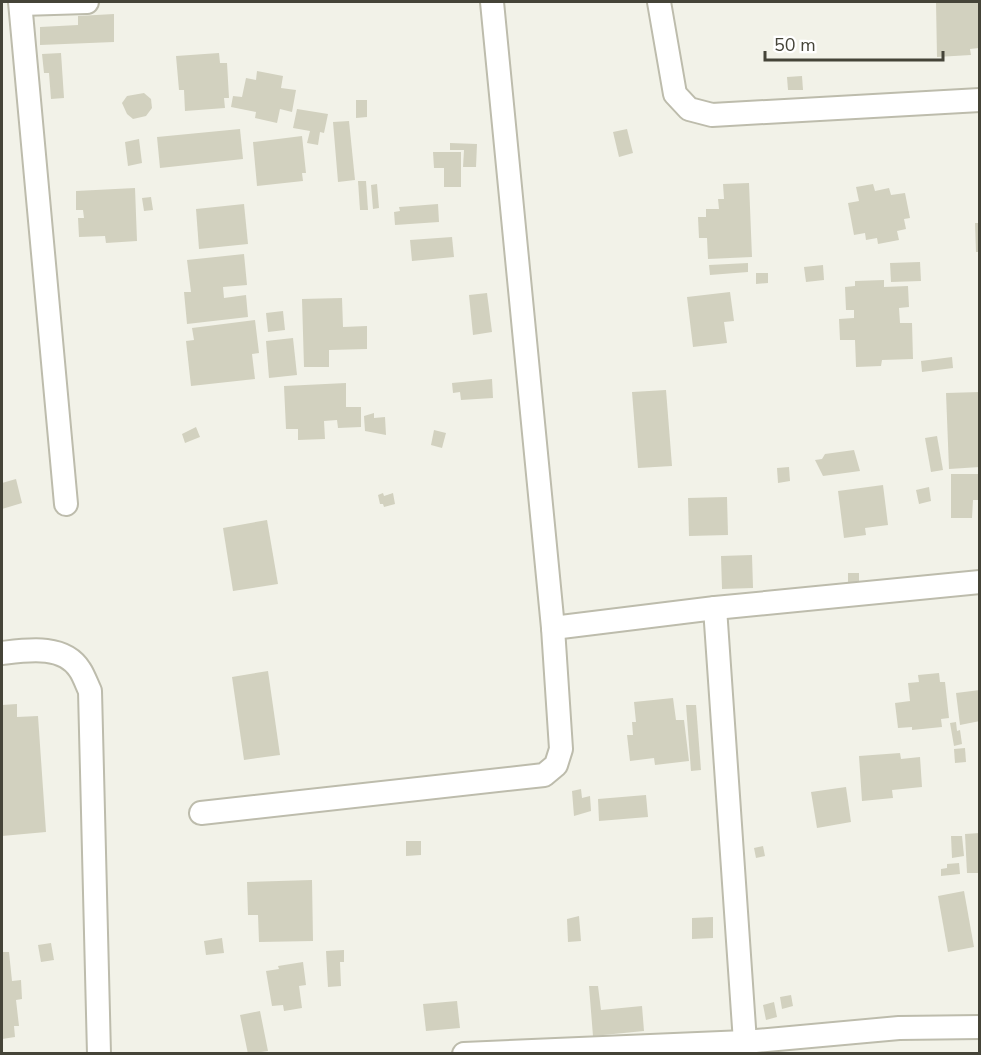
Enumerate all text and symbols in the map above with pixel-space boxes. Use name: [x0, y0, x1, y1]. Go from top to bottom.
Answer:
scale bar: [765, 24, 944, 62]
text: 50 m: [774, 33, 816, 57]

